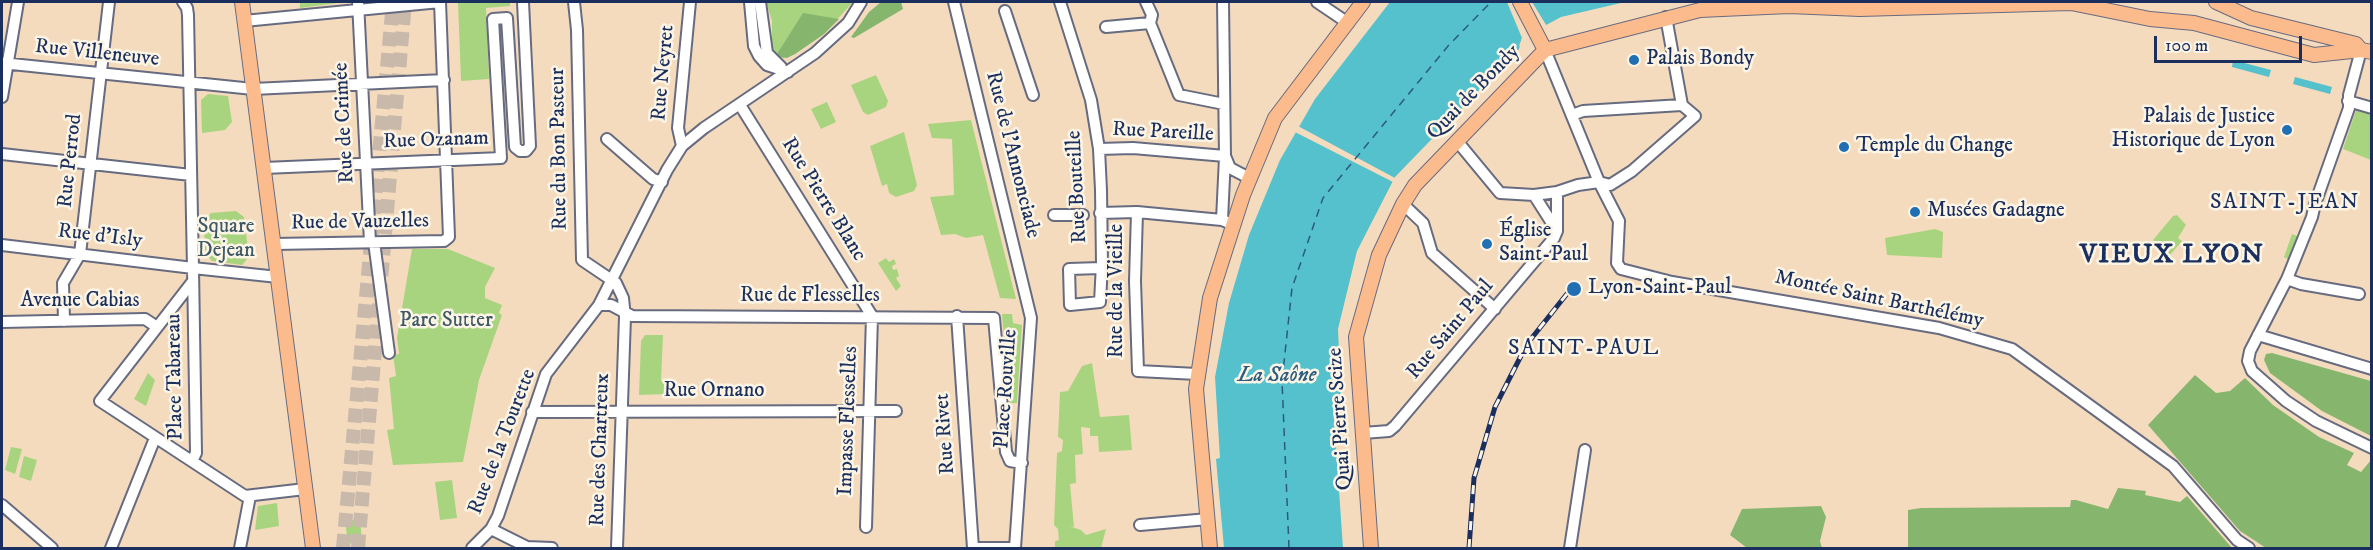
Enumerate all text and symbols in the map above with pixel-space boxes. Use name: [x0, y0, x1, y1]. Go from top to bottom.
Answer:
street label: Rue Neyret: [647, 24, 681, 122]
scale bar: [2157, 24, 2306, 62]
street label: Rue Villeneuve: [34, 35, 160, 73]
text: 100 m: [2165, 35, 2208, 57]
street label: Quai de Bondy: [1422, 40, 1526, 146]
place label: Palais Bondy: [1646, 47, 1754, 73]
marker: Palais Bondy: [1627, 53, 1641, 67]
street label: Rue de Crimée: [329, 62, 361, 184]
street label: Rue du Bon Pasteur: [546, 67, 574, 231]
street label: Rue de l'Annonciade: [979, 69, 1045, 241]
place label: Palais de Justice Historique de Lyon: [2112, 105, 2275, 155]
street label: Rue Perrod: [54, 113, 88, 209]
street label: Rue Pareille: [1112, 118, 1214, 148]
marker: Palais de Justice Historique de Lyon: [2280, 123, 2294, 137]
street label: Rue Ozanam: [383, 127, 489, 155]
street label: Rue Bouteille: [1062, 130, 1094, 244]
street label: Rue Pierre Blanc: [775, 134, 871, 266]
place label: Temple du Change: [1856, 134, 2013, 160]
marker: Temple du Change: [1837, 140, 1851, 154]
district label: SAINT-JEAN: [2210, 190, 2360, 216]
place label: Musées Gadagne: [1927, 199, 2065, 225]
marker: Musées Gadagne: [1908, 205, 1922, 219]
street label: Rue de Vauzelles: [291, 209, 429, 237]
park label: Square Dejean: [197, 215, 255, 265]
street label: Rue d'Isly: [56, 219, 144, 255]
place label: Église Saint-Paul: [1499, 219, 1588, 269]
street label: Rue de la Vieille: [1105, 224, 1131, 358]
marker: Église Saint-Paul: [1480, 237, 1494, 251]
district label: VIEUX LYON: [2080, 240, 2264, 272]
street label: Montée Saint Barthélémy: [1772, 266, 1986, 334]
street label: Rue Saint Paul: [1402, 275, 1500, 385]
place label: Lyon-Saint-Paul: [1588, 276, 1731, 302]
marker: Lyon-Saint-Paul: [1565, 280, 1583, 298]
street label: Rue de Flesselles: [740, 284, 880, 310]
street label: Avenue Cabias: [20, 289, 140, 315]
park label: Parc Sutter: [399, 309, 493, 335]
street label: Place Tabareau: [162, 313, 190, 441]
street label: Place Rouville: [990, 328, 1024, 450]
district label: SAINT-PAUL: [1508, 336, 1660, 362]
street label: Impasse Flesselles: [834, 346, 864, 496]
street label: Quai Pierre Scize: [1323, 347, 1359, 491]
water label: La Saône: [1238, 363, 1316, 389]
street label: Rue de la Tourette: [464, 366, 542, 518]
street label: Rue des Chartreux: [586, 373, 616, 527]
street label: Rue Ornano: [663, 379, 765, 405]
street label: Rue Rivet: [931, 393, 961, 475]

